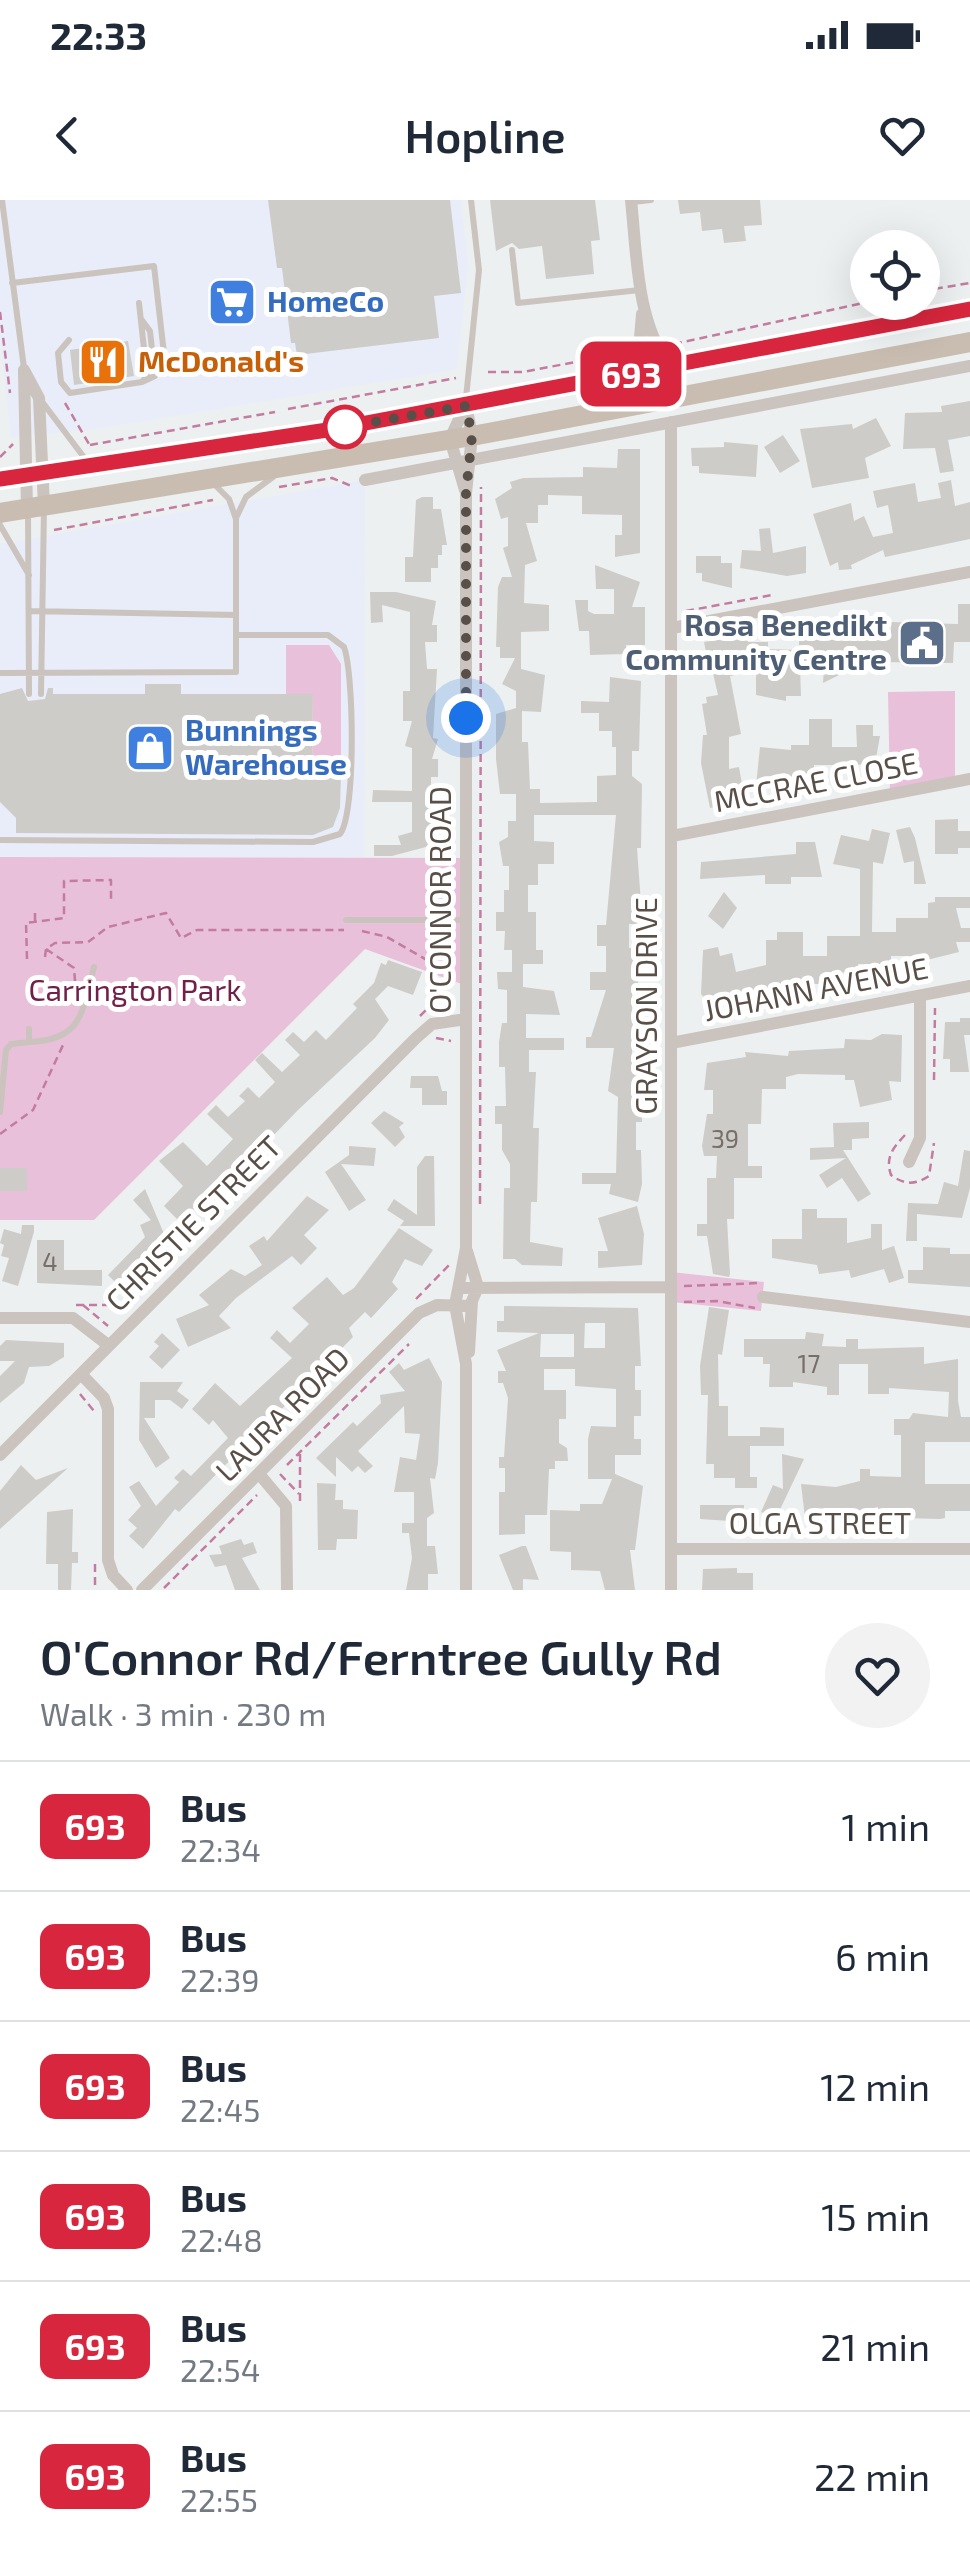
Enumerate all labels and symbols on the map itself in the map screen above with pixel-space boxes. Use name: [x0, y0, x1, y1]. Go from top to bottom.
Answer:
supermarket icon: HomeCo: [206, 276, 258, 328]
place label: HomeCo: [267, 282, 384, 318]
restaurant icon: McDonald's: [77, 336, 129, 388]
place label: McDonald's: [138, 342, 304, 378]
line badge: 693: [574, 342, 688, 406]
unlabelled marker: [324, 406, 366, 448]
place label: Rosa Benedikt Community Centre: [625, 606, 887, 677]
public building icon: Rosa Benedikt Community Centre: [896, 617, 948, 669]
your location: [441, 693, 491, 743]
place label: Bunnings Warehouse: [185, 711, 347, 781]
shop icon: Bunnings Warehouse: [124, 722, 176, 774]
street label: MCCRAE CLOSE: [711, 744, 920, 818]
street label: O'CONNOR ROAD: [421, 786, 457, 1014]
street label: GRAYSON DRIVE: [627, 897, 663, 1115]
street label: JOHANN AVENUE: [700, 949, 931, 1027]
park label: Carrington Park: [28, 971, 242, 1007]
house number: 39: [711, 1123, 739, 1153]
street label: CHRISTIE STREET: [97, 1127, 288, 1318]
house number: 4: [42, 1246, 58, 1276]
street label: LAURA ROAD: [207, 1339, 356, 1488]
house number: 17: [798, 1348, 821, 1378]
street label: OLGA STREET: [729, 1504, 911, 1540]

